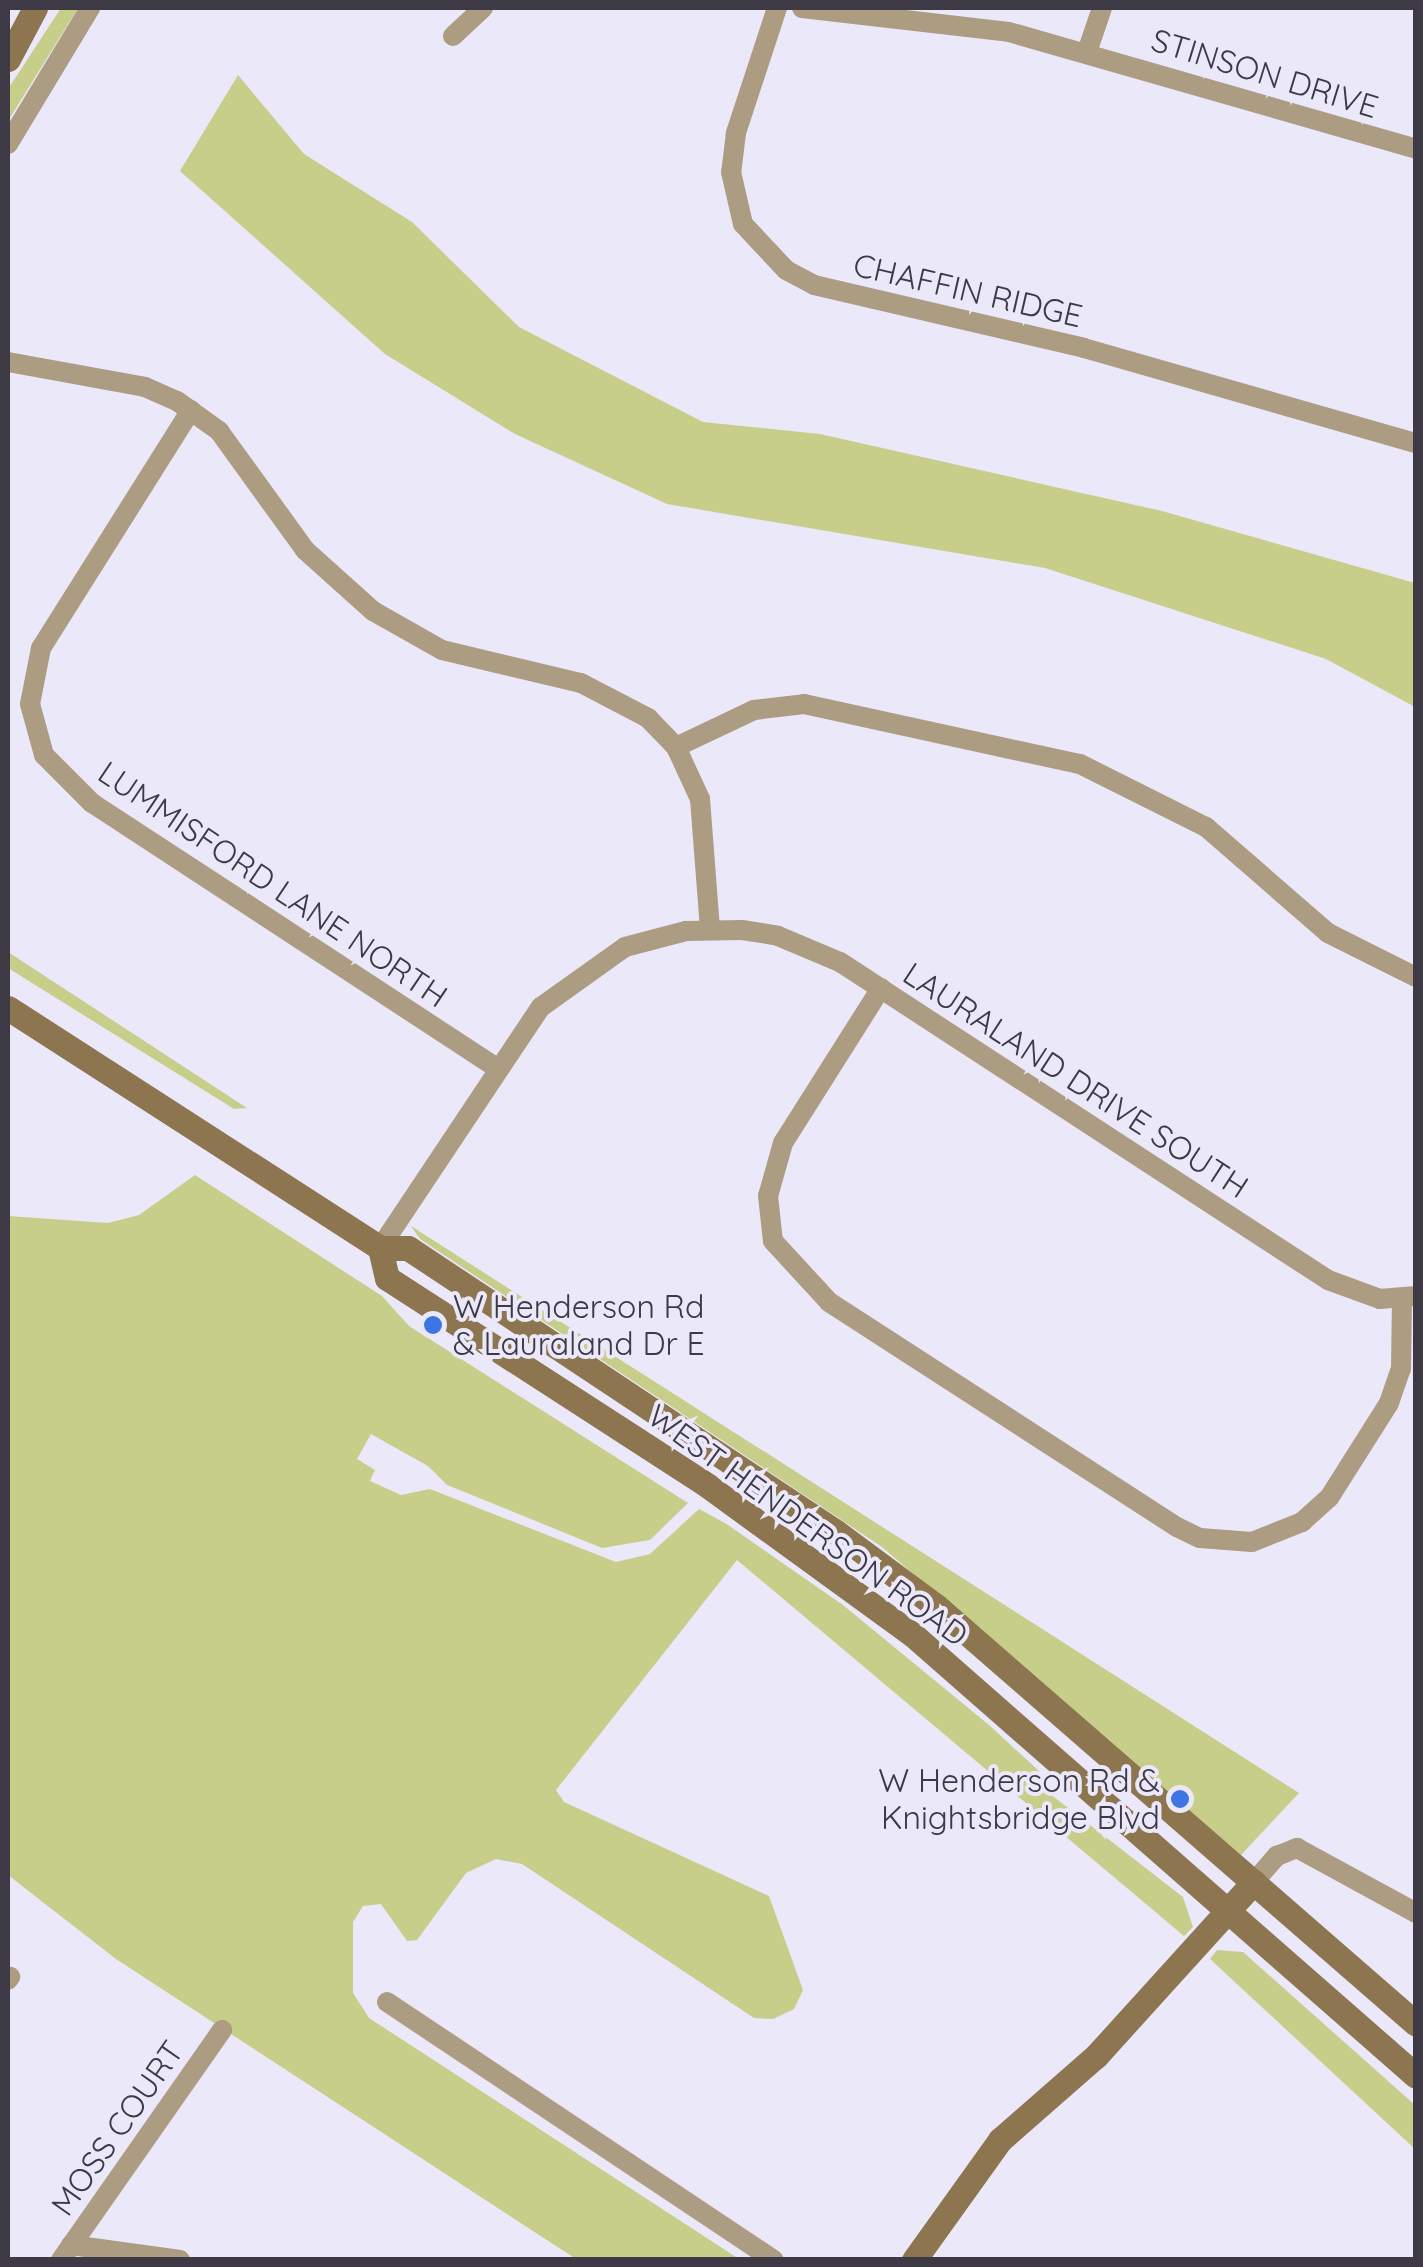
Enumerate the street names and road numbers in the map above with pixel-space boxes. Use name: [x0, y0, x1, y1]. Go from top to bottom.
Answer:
street label: STINSON DRIVE: [1147, 20, 1383, 126]
street label: CHAFFIN RIDGE: [850, 245, 1086, 335]
street label: LUMMISFORD LANE NORTH: [91, 753, 455, 1015]
street label: LAURALAND DRIVE SOUTH: [896, 954, 1256, 1206]
street label: WEST HENDERSON ROAD: [641, 1396, 975, 1654]
street label: MOSS COURT: [43, 2033, 191, 2223]

